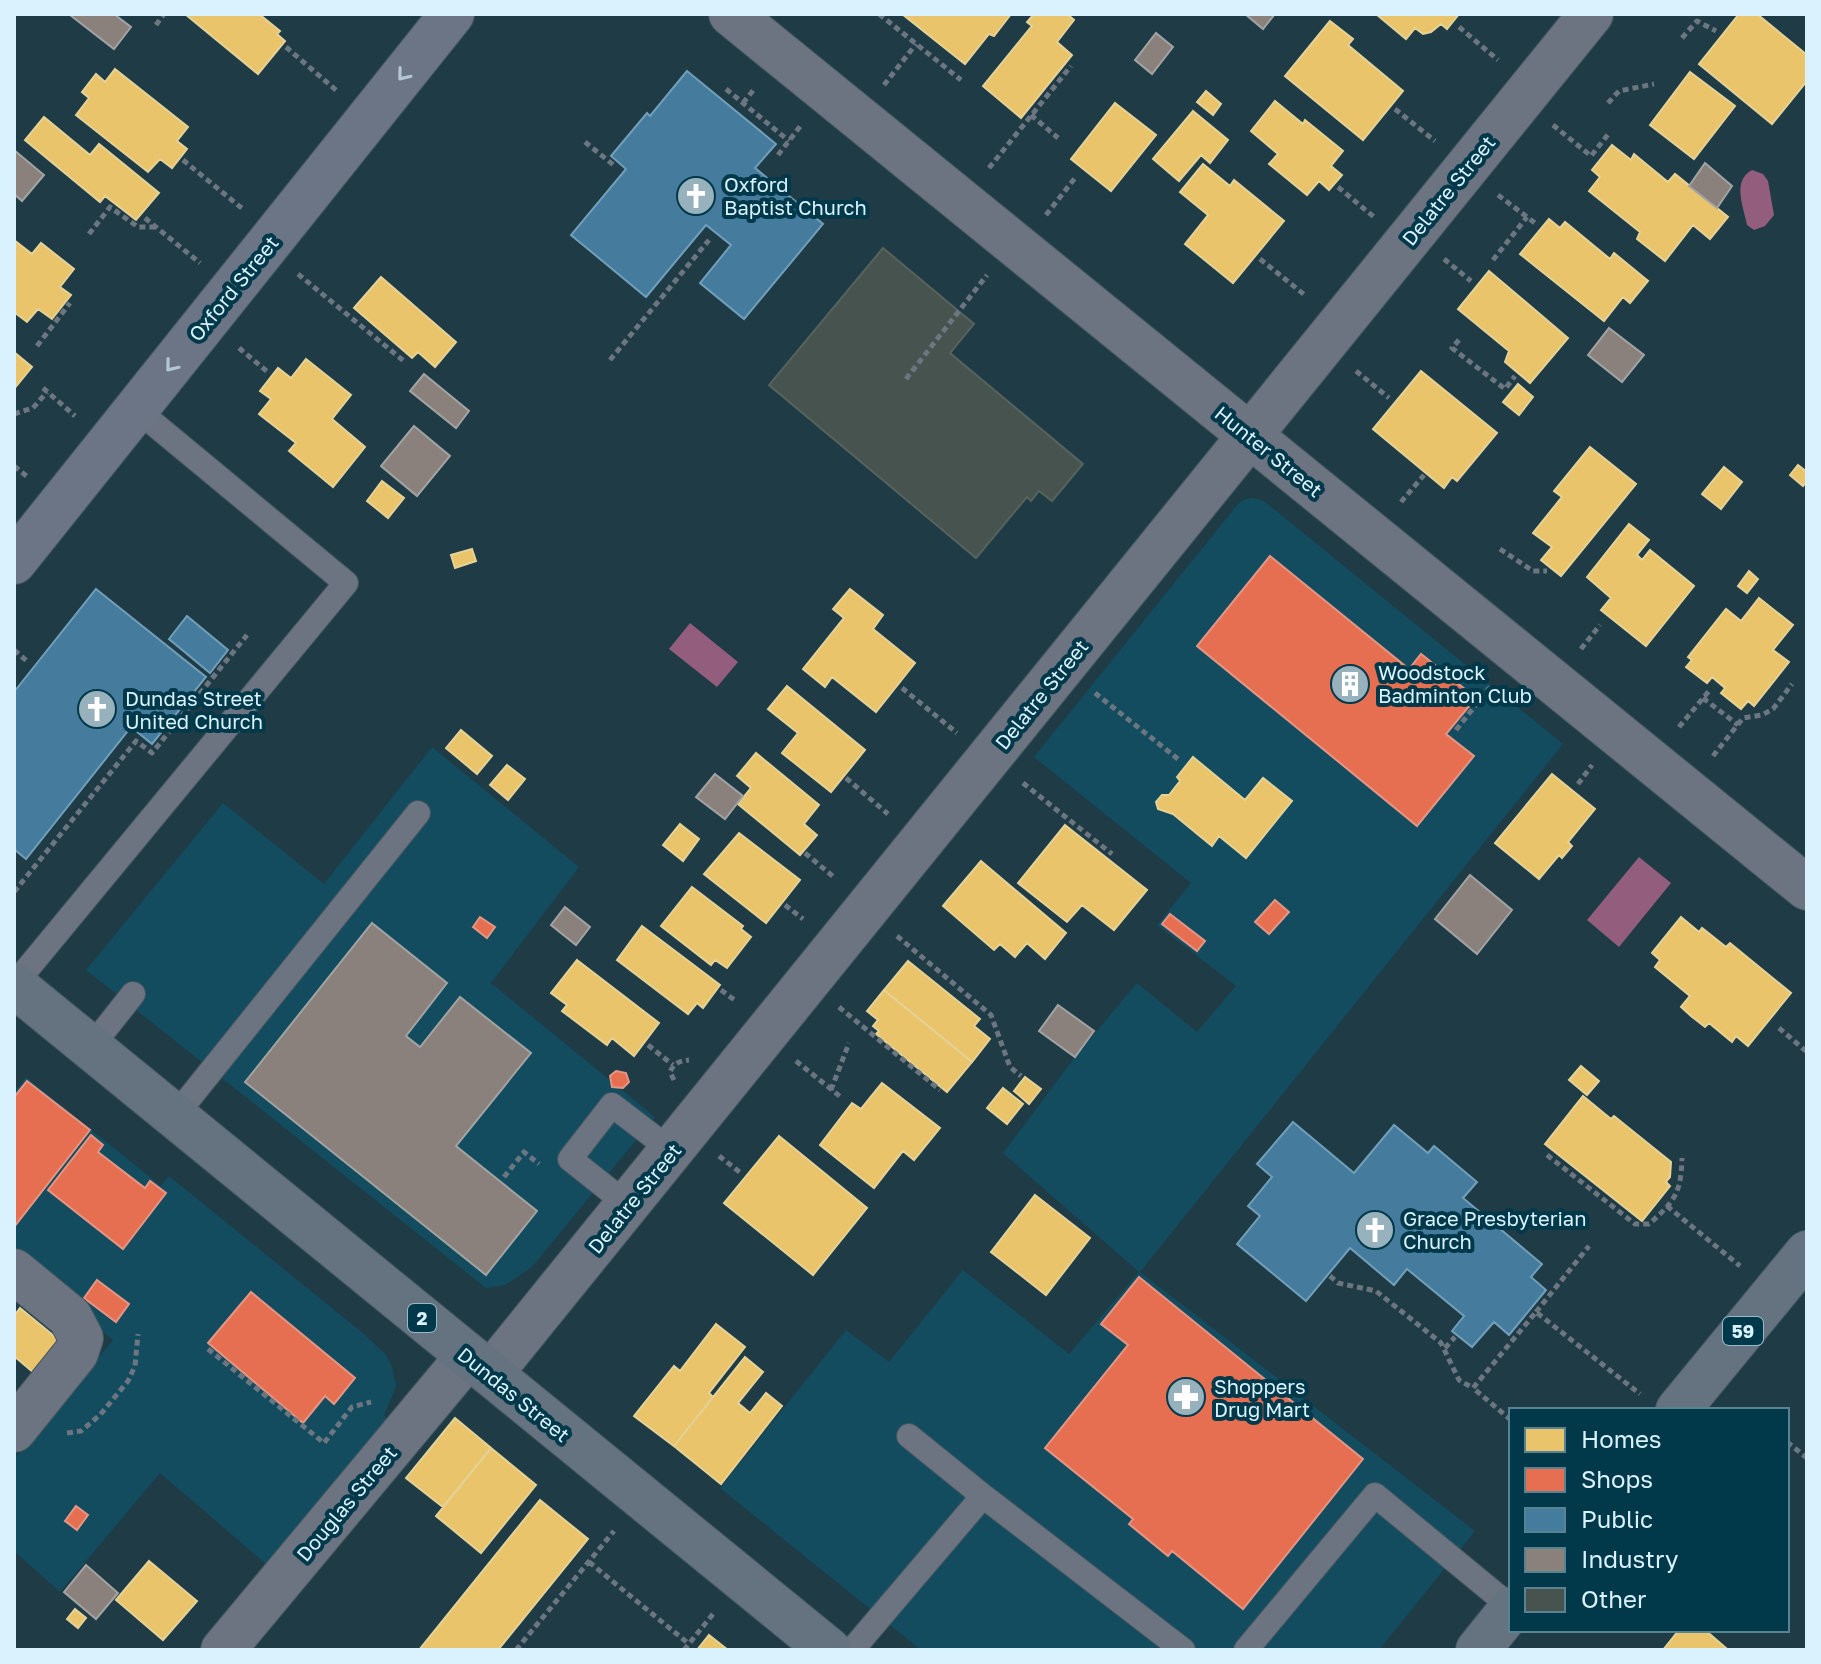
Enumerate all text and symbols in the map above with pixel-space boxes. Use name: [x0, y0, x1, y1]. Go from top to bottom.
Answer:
one-way arrow: [398, 66, 413, 80]
street label: Delatre Street: [1396, 130, 1500, 250]
place label: Oxford Baptist Church: [724, 172, 867, 219]
church icon: Oxford Baptist Church: [675, 175, 717, 217]
street label: Oxford Street: [183, 230, 283, 346]
one-way arrow: [166, 356, 180, 371]
street label: Hunter Street: [1211, 400, 1327, 502]
street label: Delatre Street: [989, 634, 1093, 754]
place label: Woodstock Badminton Club: [1378, 660, 1532, 707]
building icon: Woodstock Badminton Club: [1329, 663, 1371, 705]
place label: Dundas Street United Church: [125, 686, 263, 733]
church icon: Dundas Street United Church: [76, 688, 118, 730]
street label: Delatre Street: [582, 1138, 686, 1258]
place label: Grace Presbyterian Church: [1403, 1206, 1586, 1253]
church icon: Grace Presbyterian Church: [1354, 1209, 1396, 1251]
road number: 2: [408, 1304, 436, 1332]
road number: 59: [1723, 1317, 1763, 1345]
street label: Dundas Street: [453, 1342, 575, 1446]
place label: Shoppers Drug Mart: [1214, 1374, 1310, 1421]
pharmacy icon: Shoppers Drug Mart: [1165, 1376, 1207, 1418]
legend: [1509, 1408, 1789, 1632]
text: Homes: [1581, 1424, 1662, 1453]
street label: Douglas Street: [291, 1441, 401, 1565]
text: Shops: [1581, 1464, 1653, 1493]
text: Public: [1581, 1504, 1653, 1533]
text: Industry: [1581, 1544, 1678, 1573]
text: Other: [1581, 1584, 1646, 1613]

